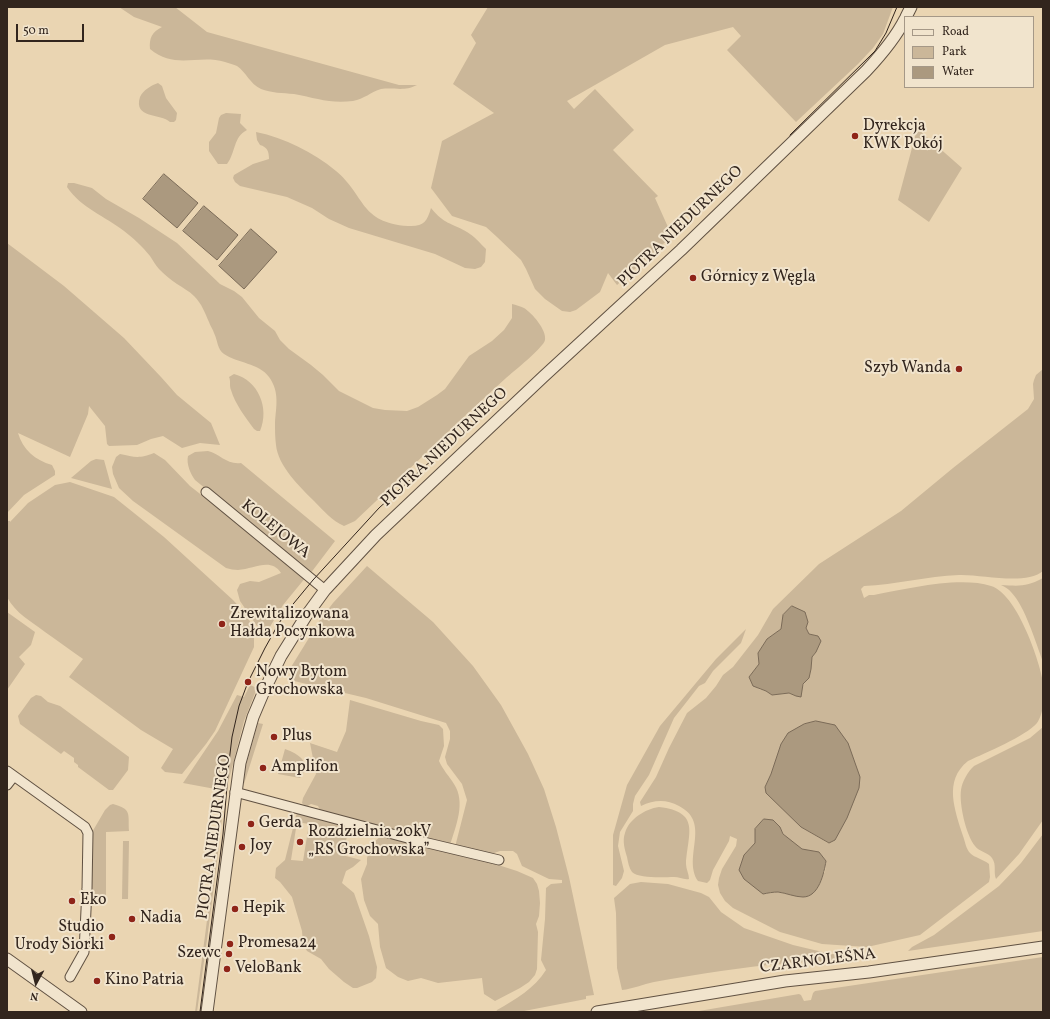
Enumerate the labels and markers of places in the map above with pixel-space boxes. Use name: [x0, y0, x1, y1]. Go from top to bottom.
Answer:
place label: Dyrekcja KWK Pokój: [863, 117, 943, 155]
marker: Dyrekcja KWK Pokój: [850, 131, 860, 141]
place label: Górnicy z Węgla: [701, 268, 816, 288]
marker: Górnicy z Węgla: [688, 273, 698, 283]
place label: Szyb Wanda: [864, 359, 951, 379]
marker: Szyb Wanda: [954, 364, 964, 374]
place label: Zrewitalizowana Hałda Pocynkowa: [230, 605, 355, 643]
marker: Zrewitalizowana Hałda Pocynkowa: [217, 619, 227, 629]
place label: Nowy Bytom Grochowska: [256, 663, 347, 701]
marker: Nowy Bytom Grochowska: [243, 677, 253, 687]
place label: Plus: [282, 727, 312, 747]
marker: Plus: [269, 732, 279, 742]
place label: Amplifon: [271, 758, 339, 778]
marker: Amplifon: [258, 763, 268, 773]
place label: Gerda: [259, 814, 302, 834]
marker: Gerda: [246, 819, 256, 829]
place label: Rozdzielnia 20kV „RS Grochowska”: [308, 823, 431, 861]
place label: Joy: [250, 837, 272, 857]
marker: Rozdzielnia 20kV „RS Grochowska”: [295, 837, 305, 847]
marker: Joy: [237, 842, 247, 852]
place label: Eko: [80, 891, 107, 911]
marker: Eko: [67, 896, 77, 906]
place label: Hepik: [243, 899, 285, 919]
marker: Hepik: [230, 904, 240, 914]
place label: Nadia: [140, 909, 182, 929]
marker: Nadia: [127, 914, 137, 924]
place label: Studio Urody Siorki: [15, 918, 104, 956]
marker: Studio Urody Siorki: [107, 932, 117, 942]
place label: Promesa24: [238, 934, 317, 954]
marker: Promesa24: [225, 939, 235, 949]
place label: Szewc: [177, 944, 221, 964]
marker: Szewc: [224, 949, 234, 959]
place label: VeloBank: [235, 959, 302, 979]
marker: VeloBank: [222, 964, 232, 974]
place label: Kino Patria: [105, 971, 184, 991]
marker: Kino Patria: [92, 976, 102, 986]

